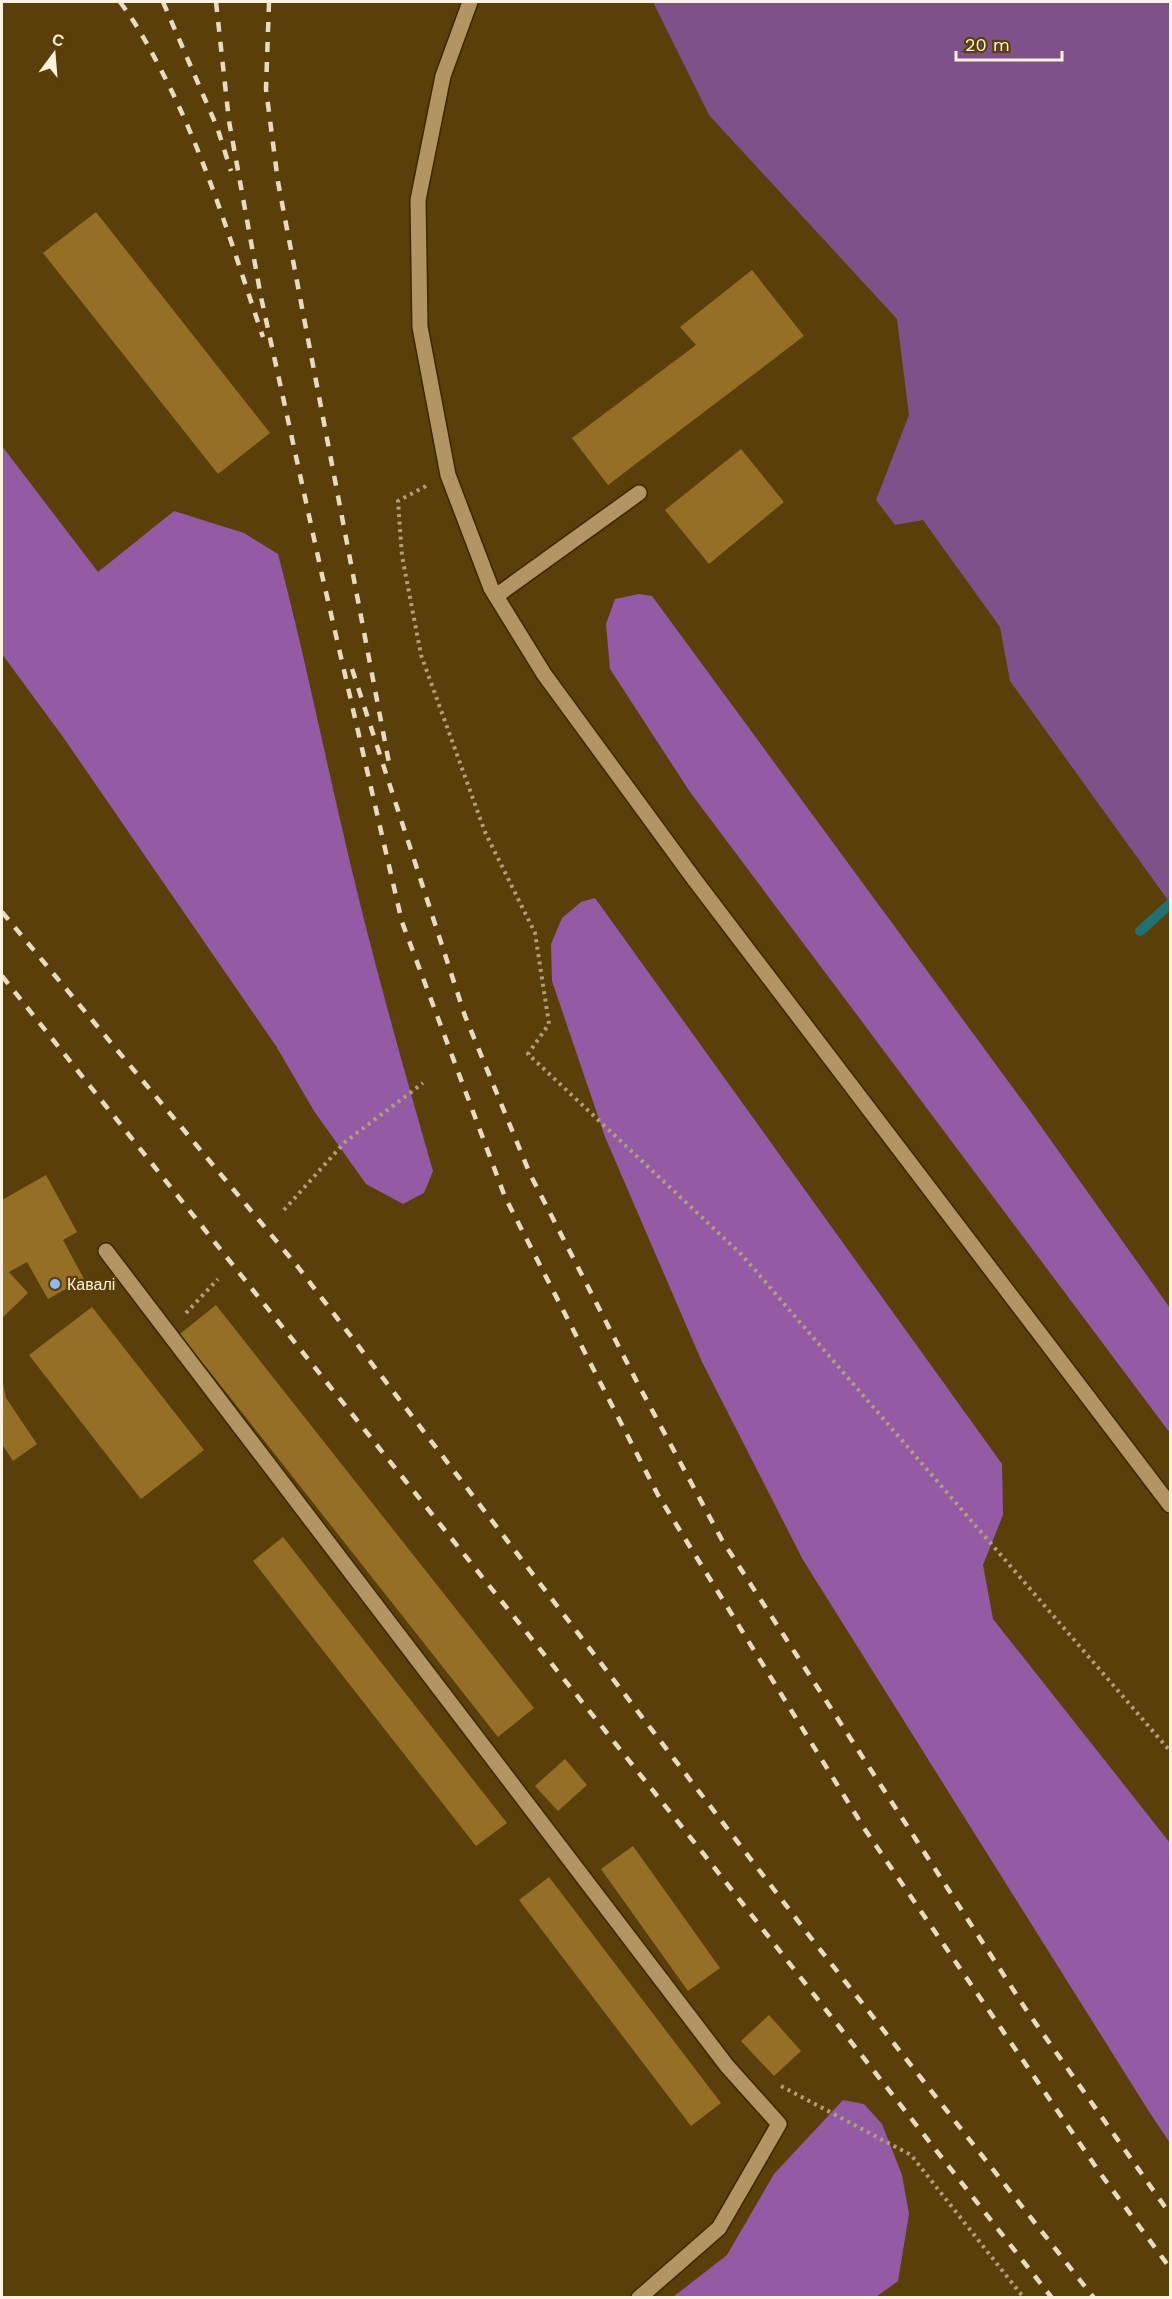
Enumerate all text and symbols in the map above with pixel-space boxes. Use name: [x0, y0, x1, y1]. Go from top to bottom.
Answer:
north arrow: [24, 24, 84, 84]
scale bar: [956, 24, 1062, 62]
text: С: [50, 29, 67, 51]
text: 20 m: [965, 34, 1010, 55]
place label: Кавалі: [67, 1275, 115, 1294]
marker: Кавалі: [48, 1277, 62, 1291]

